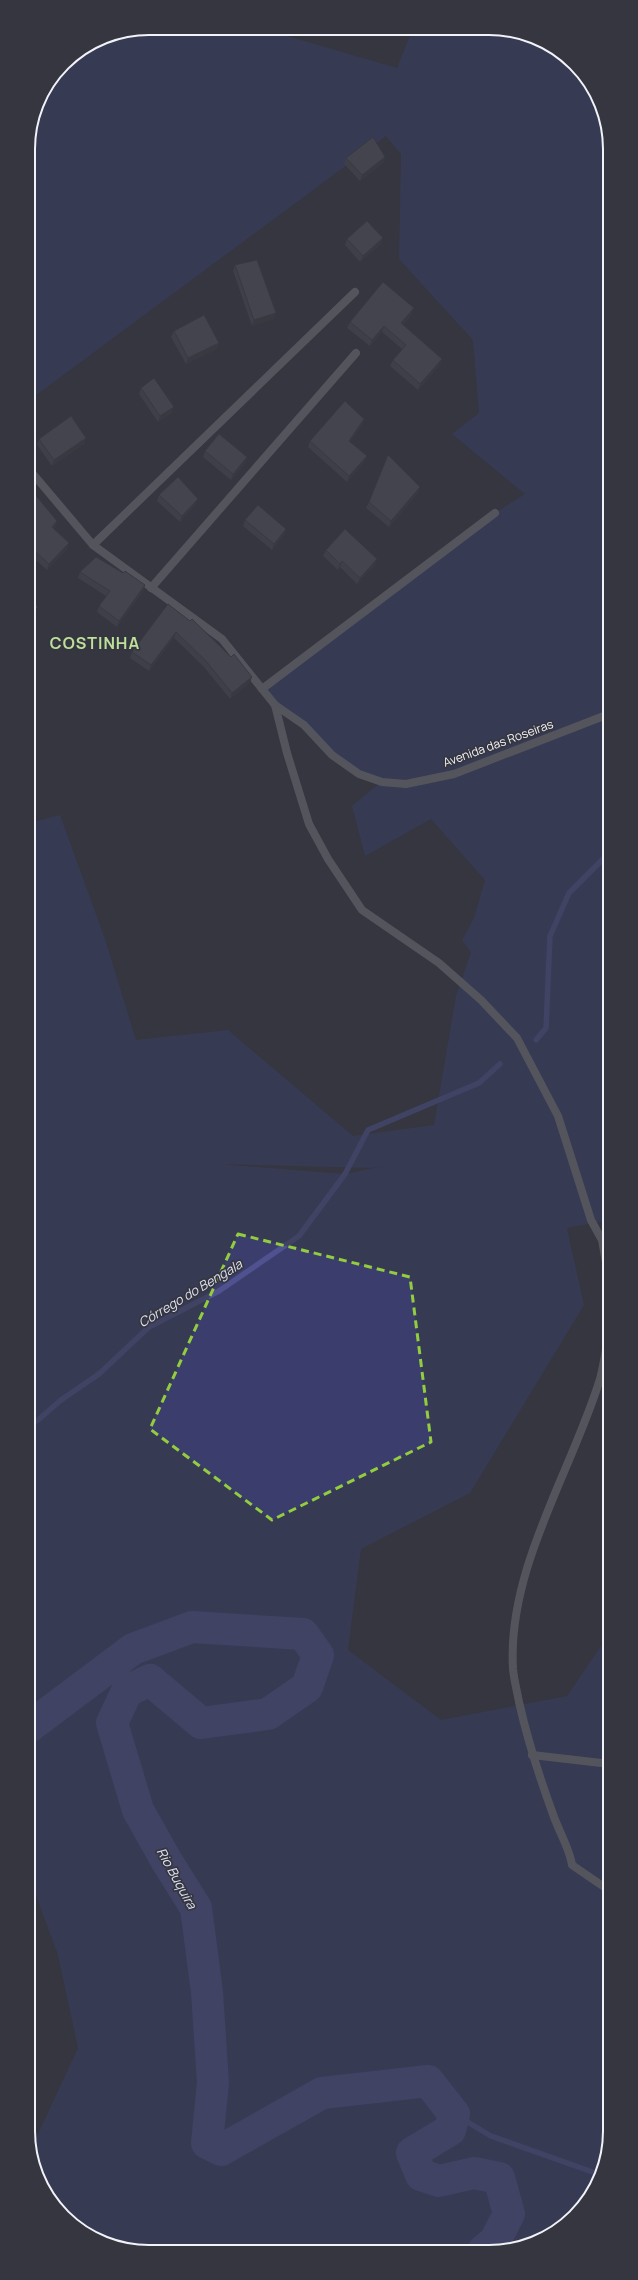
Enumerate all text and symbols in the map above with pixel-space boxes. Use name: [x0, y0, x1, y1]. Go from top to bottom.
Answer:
district label: COSTINHA: [50, 632, 140, 654]
street label: Avenida das Roseiras: [441, 715, 555, 771]
water label: Córrego do Bengala: [135, 1254, 246, 1331]
water label: Rio Buquira: [153, 1844, 202, 1912]

